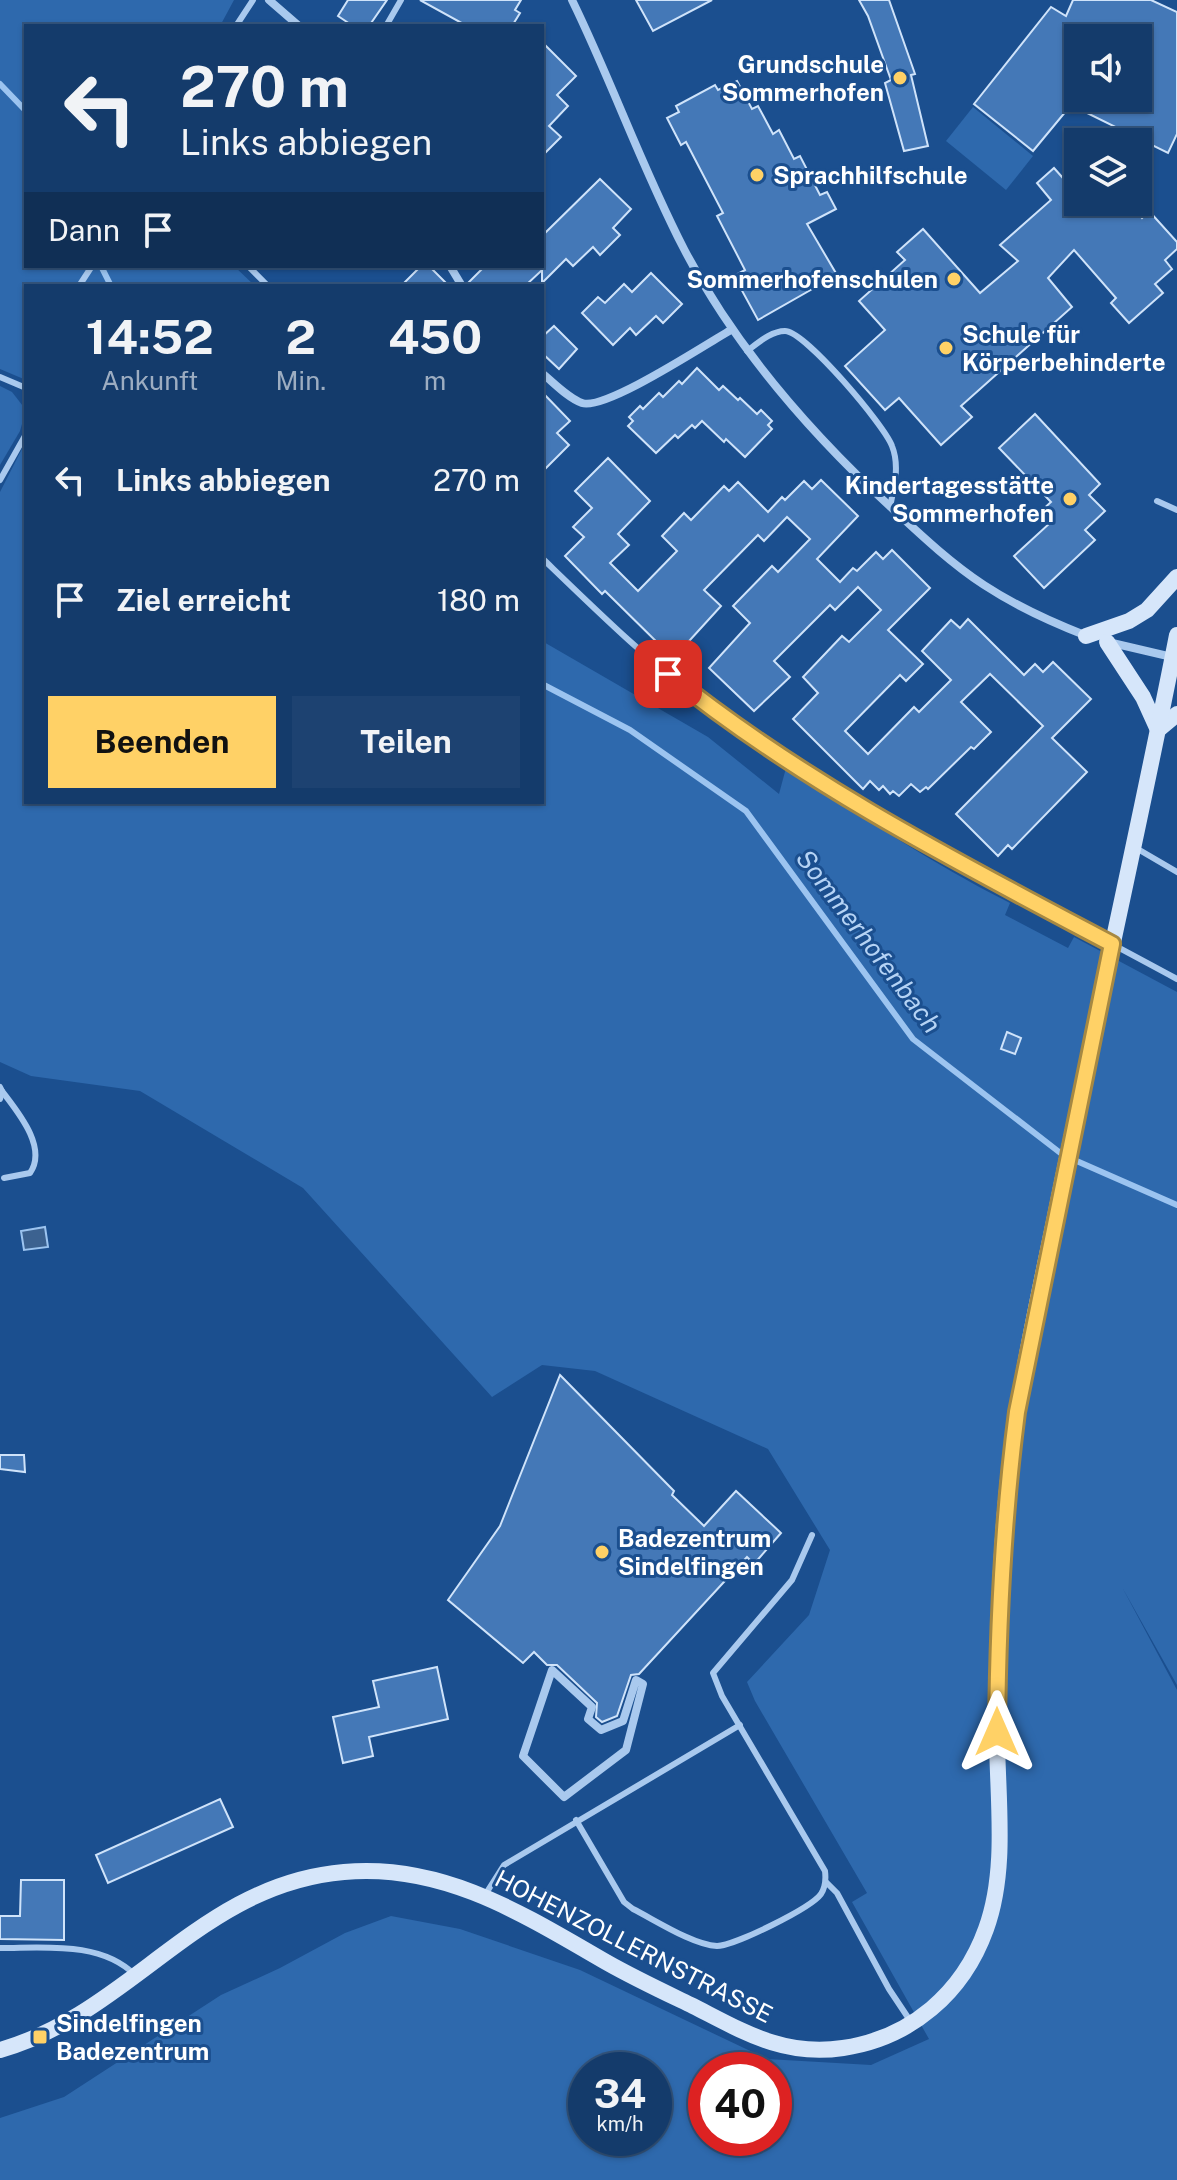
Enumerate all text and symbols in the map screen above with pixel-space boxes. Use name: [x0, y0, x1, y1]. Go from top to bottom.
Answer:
map controls: [1064, 24, 1152, 216]
button: sound: [1064, 24, 1152, 112]
place label: Grundschule Sommerhofen: [722, 50, 884, 106]
text: 270 m: [180, 54, 349, 120]
icon: left: [48, 56, 152, 160]
marker: Grundschule Sommerhofen: [891, 69, 909, 87]
text: Links abbiegen: [180, 121, 432, 163]
button: layers: [1064, 128, 1152, 216]
place label: Sprachhilfschule: [773, 161, 967, 189]
marker: Sprachhilfschule: [748, 166, 766, 184]
icon: arrive: [136, 208, 180, 252]
text: Dann: [48, 212, 120, 248]
place label: Sommerhofenschulen: [686, 265, 938, 293]
marker: Sommerhofenschulen: [945, 270, 963, 288]
text: 14:52: [86, 308, 214, 365]
text: 2: [286, 308, 316, 365]
text: 450: [388, 308, 482, 365]
place label: Schule für Körperbehinderte: [962, 320, 1165, 376]
marker: Schule für Körperbehinderte: [937, 339, 955, 357]
text: Ankunft: [101, 365, 198, 396]
text: Min.: [276, 365, 326, 396]
text: m: [424, 365, 446, 396]
icon: left: [48, 458, 92, 502]
text: Links abbiegen: [116, 462, 331, 498]
text: 270 m: [433, 462, 520, 498]
place label: Kindertagesstätte Sommerhofen: [845, 471, 1054, 527]
marker: Kindertagesstätte Sommerhofen: [1061, 490, 1079, 508]
icon: arrive: [48, 578, 92, 622]
text: Ziel erreicht: [116, 582, 291, 618]
text: 180 m: [437, 582, 520, 618]
pin: [634, 640, 702, 708]
icon: arrive: [646, 652, 690, 696]
button: Beenden: [48, 696, 276, 788]
button: Teilen: [292, 696, 520, 788]
water label: Sommerhofenbach: [790, 843, 948, 1039]
place label: Badezentrum Sindelfingen: [618, 1524, 771, 1580]
marker: Badezentrum Sindelfingen: [593, 1543, 611, 1561]
position arrow: [955, 1690, 1039, 1774]
street label: HOHENZOLLERNSTRASSE: [491, 1864, 777, 2028]
place label: Sindelfingen Badezentrum: [56, 2009, 209, 2065]
marker: Sindelfingen Badezentrum: [31, 2028, 49, 2046]
speed limit sign: 40: [688, 2052, 792, 2156]
text: 34: [594, 2070, 646, 2117]
text: km/h: [596, 2112, 644, 2136]

